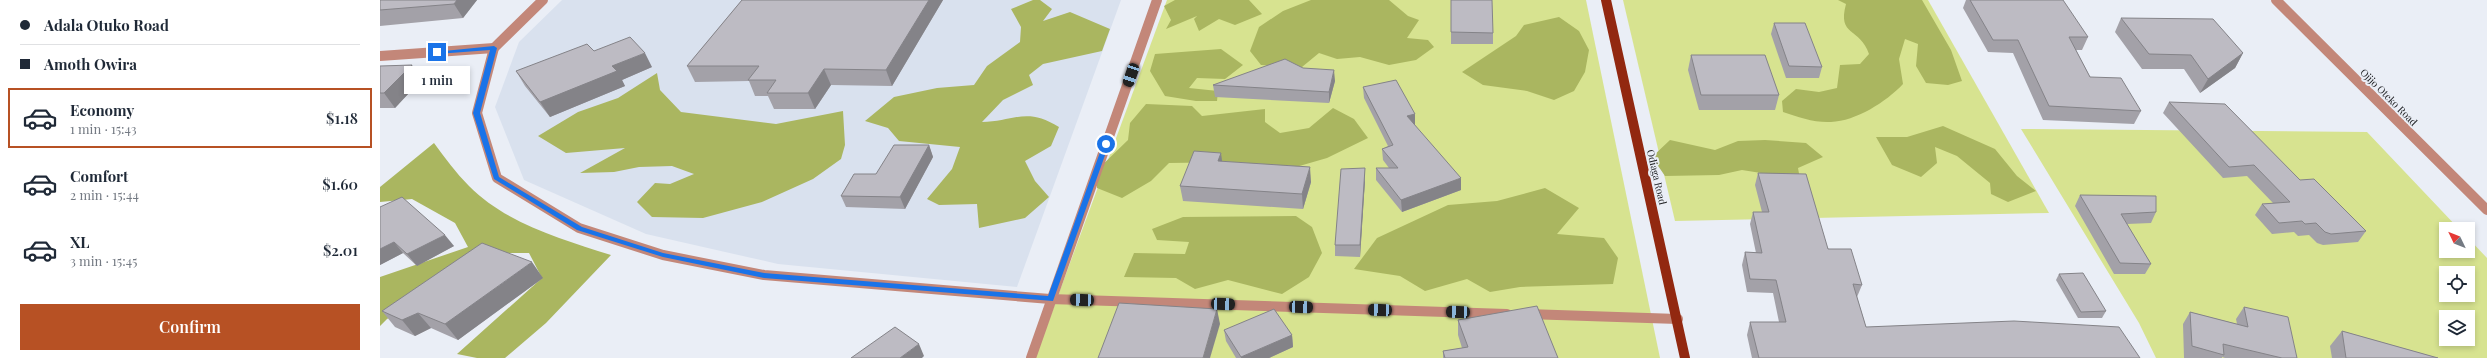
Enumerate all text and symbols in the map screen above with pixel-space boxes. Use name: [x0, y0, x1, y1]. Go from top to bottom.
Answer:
text: Adala Otuko Road: [44, 15, 169, 35]
route end: [428, 43, 446, 61]
text: Amoth Owira: [44, 54, 137, 74]
car: [1121, 62, 1141, 88]
street label: Ojijo Oteko Road: [2357, 65, 2421, 129]
callout: 1 min: [404, 66, 470, 94]
text: 1 min: [421, 71, 453, 88]
icon: car: [22, 100, 58, 136]
text: Economy: [70, 100, 134, 120]
text: $1.18: [326, 108, 358, 128]
text: 1 min · 15:43: [70, 120, 137, 137]
route start: [1097, 135, 1115, 153]
street label: Odiaga Road: [1644, 148, 1670, 206]
icon: car: [22, 166, 58, 202]
text: Comfort: [70, 166, 128, 186]
text: $1.60: [322, 174, 358, 194]
text: 2 min · 15:44: [70, 186, 139, 203]
north arrow: [2439, 222, 2475, 258]
map controls: [2439, 222, 2475, 346]
icon: car: [22, 232, 58, 268]
text: XL: [70, 232, 90, 252]
text: $2.01: [323, 240, 358, 260]
text: 3 min · 15:45: [70, 252, 137, 269]
button: locate: [2439, 266, 2475, 302]
car: [1070, 294, 1094, 306]
car: [1211, 298, 1235, 310]
car: [1289, 301, 1313, 313]
button: Confirm: [20, 304, 360, 350]
car: [1368, 304, 1392, 316]
car: [1446, 306, 1470, 318]
button: layers: [2439, 310, 2475, 346]

